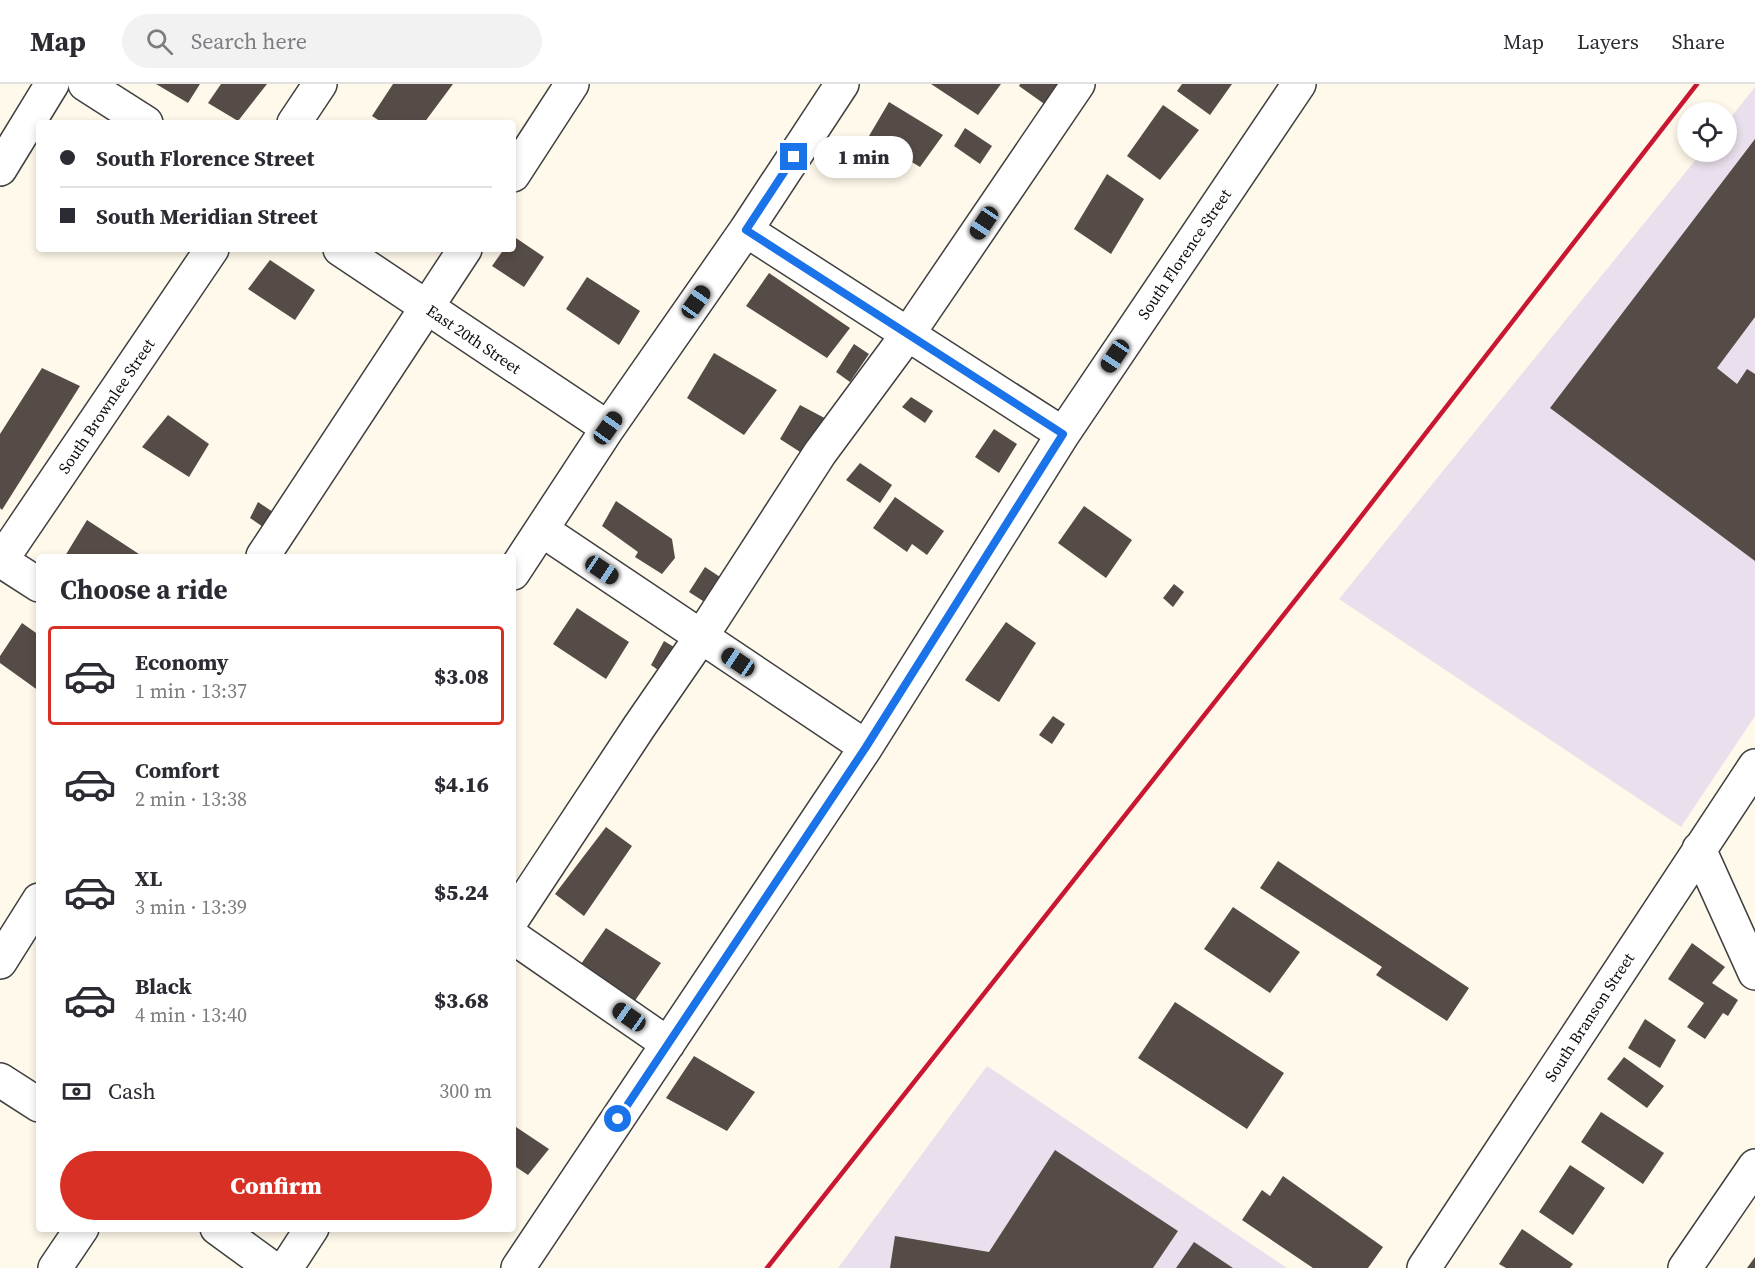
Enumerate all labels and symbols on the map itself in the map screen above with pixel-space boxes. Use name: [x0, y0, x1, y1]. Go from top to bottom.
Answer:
callout: 1 min: [815, 136, 914, 178]
route end: [780, 143, 807, 170]
street label: South Florence Street: [1132, 184, 1236, 324]
car: [966, 203, 1002, 243]
car: [678, 282, 714, 322]
street label: East 20th Street: [422, 299, 526, 379]
street label: South Brownlee Street: [53, 334, 160, 478]
car: [1097, 336, 1133, 376]
car: [590, 408, 626, 448]
car: [582, 552, 622, 588]
car: [718, 644, 758, 680]
street label: South Branson Street: [1539, 948, 1639, 1086]
car: [609, 999, 649, 1035]
route start: [604, 1105, 631, 1132]

